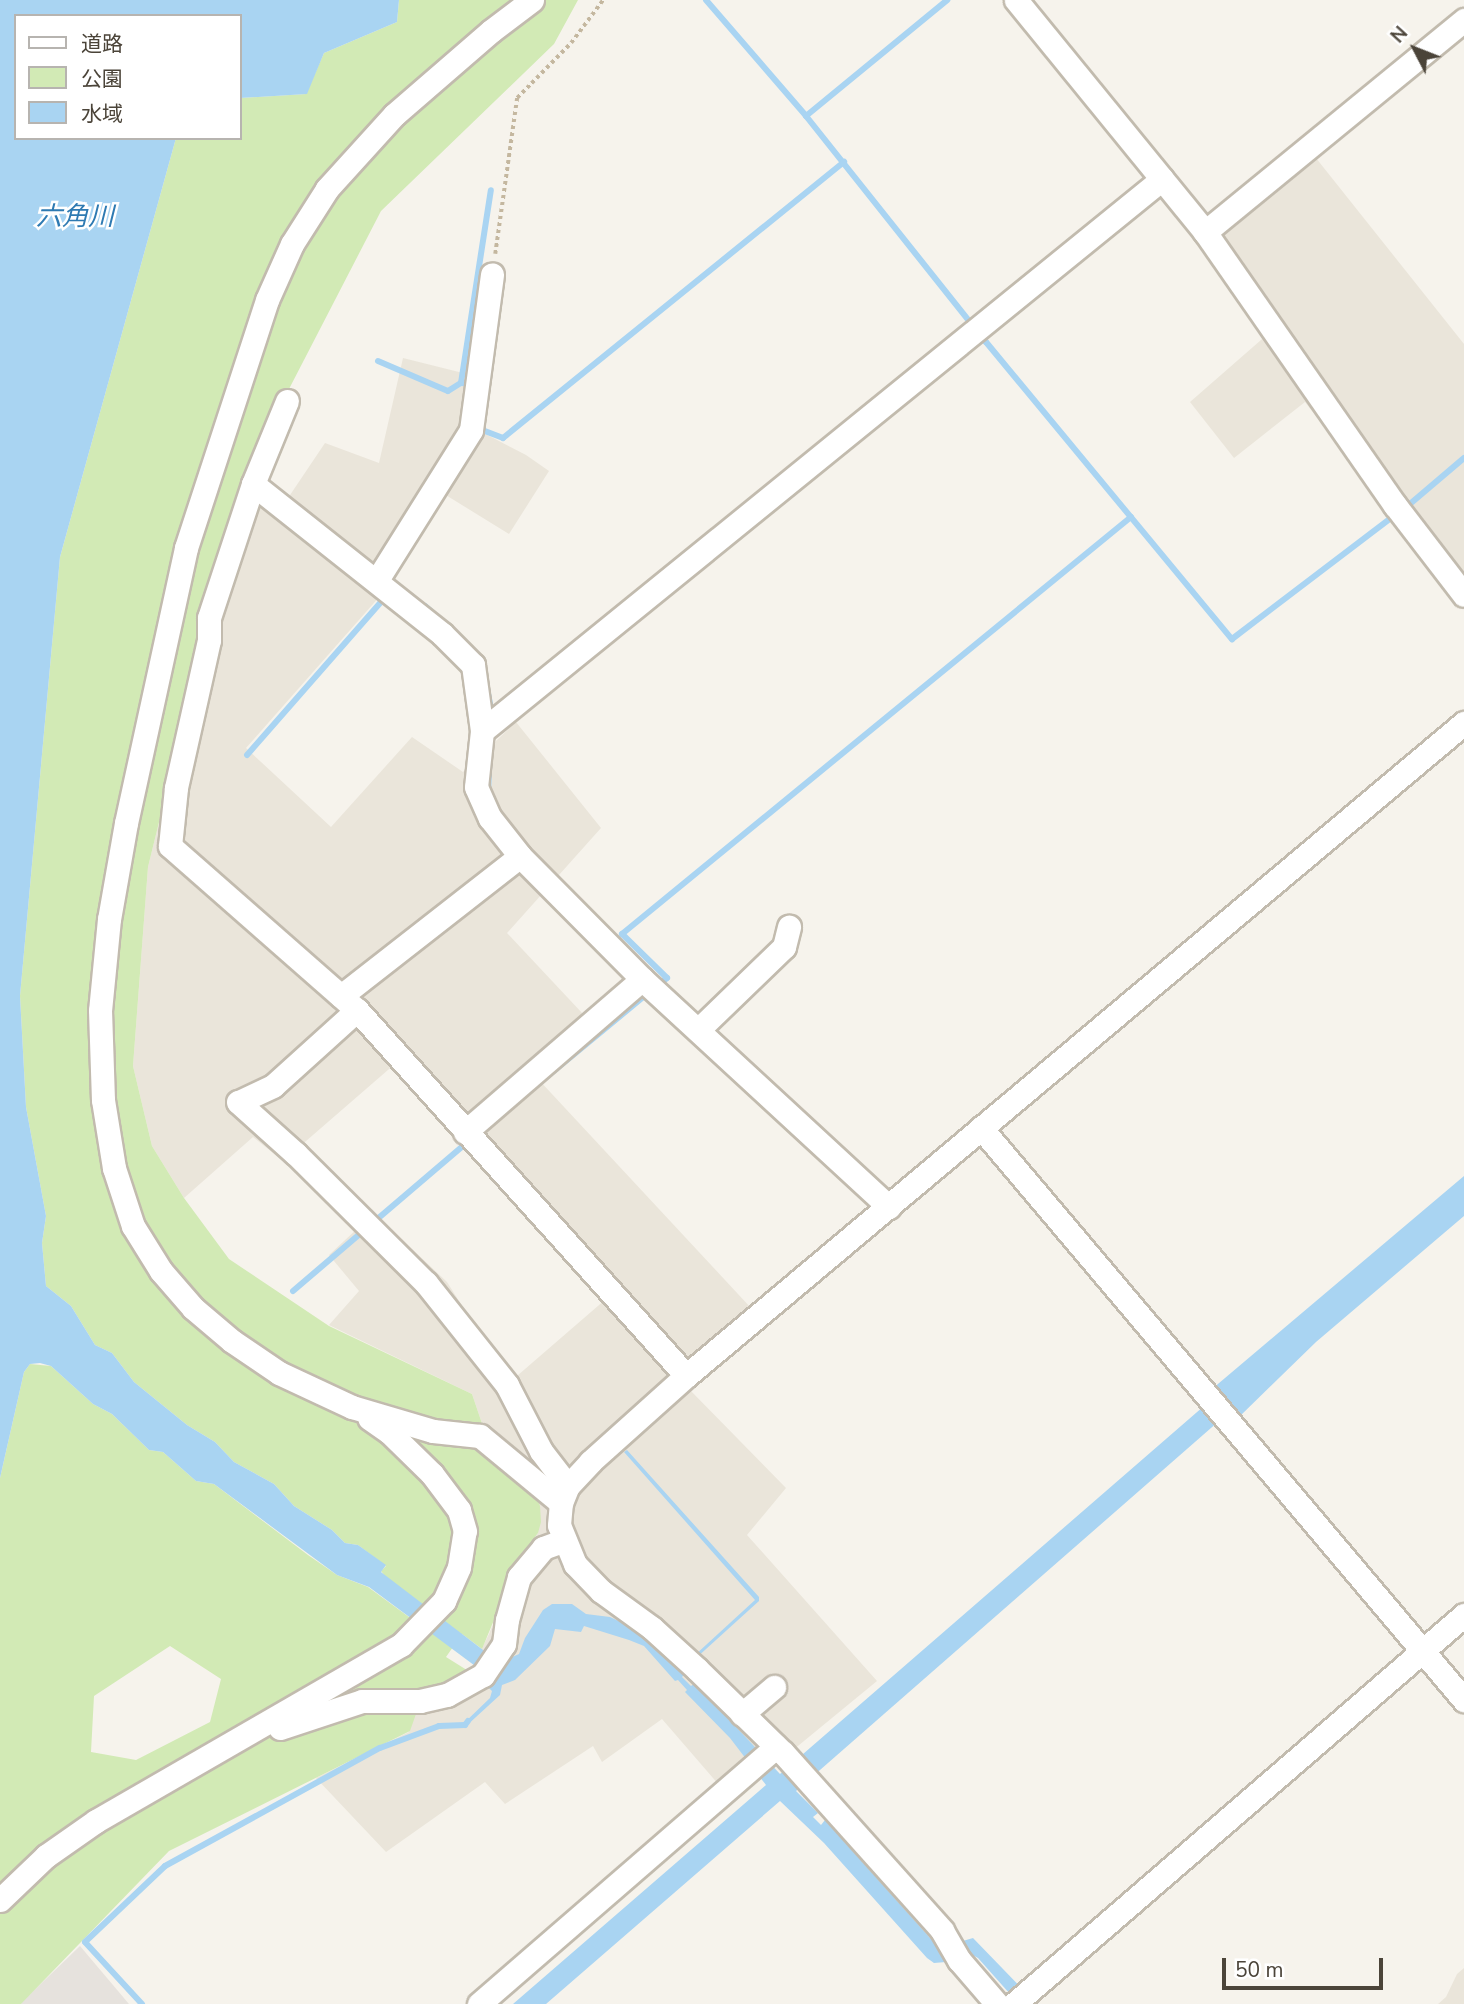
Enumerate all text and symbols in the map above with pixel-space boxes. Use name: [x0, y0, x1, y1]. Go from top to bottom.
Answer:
legend: [14, 14, 242, 140]
north arrow: [1380, 14, 1450, 84]
text: N: [1385, 21, 1414, 49]
text: 道路: [81, 30, 123, 58]
text: 公園: [81, 65, 123, 93]
text: 水域: [81, 100, 123, 128]
water label: 六角川: [36, 201, 114, 233]
scale bar: [1226, 1944, 1387, 1988]
text: 50 m: [1235, 1956, 1284, 1984]

